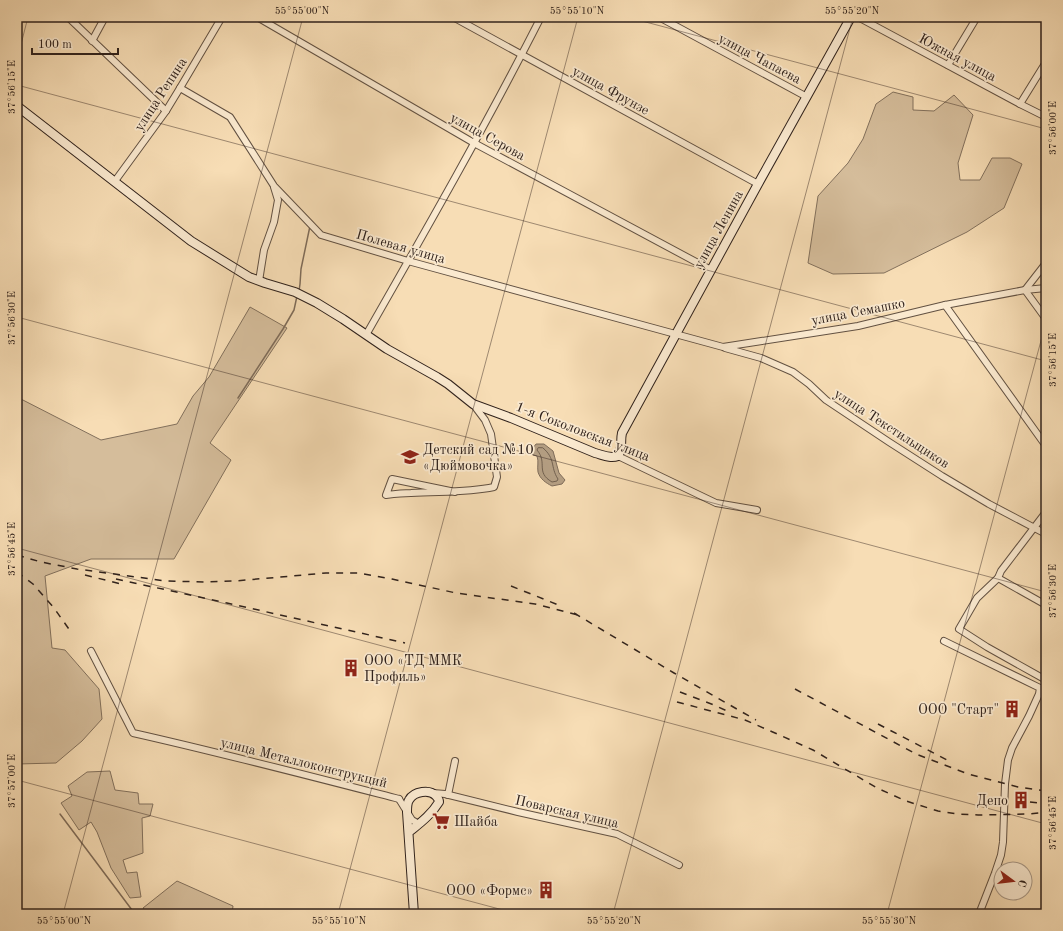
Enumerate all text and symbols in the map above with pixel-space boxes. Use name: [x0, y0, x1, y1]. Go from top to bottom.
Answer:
text: 55°55'00"N: [275, 6, 330, 16]
text: 55°55'10"N: [550, 6, 605, 16]
text: 55°55'20"N: [825, 6, 880, 16]
scale bar: [32, 30, 118, 56]
street label: улица Чапаева: [716, 31, 803, 87]
street label: Южная улица: [916, 32, 999, 84]
text: 100 m: [38, 39, 72, 51]
street label: улица Репина: [132, 55, 190, 134]
text: 37°56'15"E: [7, 60, 17, 114]
street label: улица Фрунзе: [570, 64, 652, 118]
text: 37°56'00"E: [1048, 101, 1058, 155]
street label: улица Серова: [448, 111, 527, 163]
street label: улица Ленина: [692, 188, 746, 271]
street label: Полевая улица: [355, 228, 447, 266]
text: 37°56'30"E: [7, 291, 17, 345]
street label: улица Семашко: [810, 296, 906, 328]
text: 37°56'15"E: [1048, 333, 1058, 387]
street label: улица Текстильщиков: [831, 386, 952, 471]
street label: 1-я Соколовская улица: [514, 400, 652, 464]
place label: Детский сад №10 «Дюймовочка»: [423, 443, 534, 473]
school or university icon: Детский сад №10 «Дюймовочка»: [400, 447, 420, 467]
text: 37°56'45"E: [7, 522, 17, 576]
text: 37°56'30"E: [1048, 564, 1058, 618]
place label: ООО «ТД ММК Профиль»: [364, 654, 462, 685]
building icon: ООО «ТД ММК Профиль»: [341, 658, 361, 678]
building icon: ООО "Старт": [1002, 699, 1022, 719]
place label: ООО "Старт": [918, 703, 999, 717]
street label: улица Металлоконструкций: [219, 735, 388, 790]
text: 37°57'00"E: [7, 754, 17, 808]
building icon: Депо: [1011, 790, 1031, 810]
street label: Поварская улица: [514, 793, 620, 831]
place label: Депо: [977, 794, 1008, 808]
text: 37°56'45"E: [1048, 796, 1058, 850]
supermarket icon: Шайба: [431, 811, 451, 831]
place label: Шайба: [454, 815, 498, 829]
north arrow: [993, 861, 1033, 901]
text: С: [1015, 878, 1027, 888]
building icon: ООО «Формс»: [536, 880, 556, 900]
place label: ООО «Формс»: [446, 884, 533, 898]
text: 55°55'00"N: [37, 916, 92, 926]
text: 55°55'10"N: [312, 916, 367, 926]
text: 55°55'20"N: [587, 916, 642, 926]
text: 55°55'30"N: [862, 916, 917, 926]

